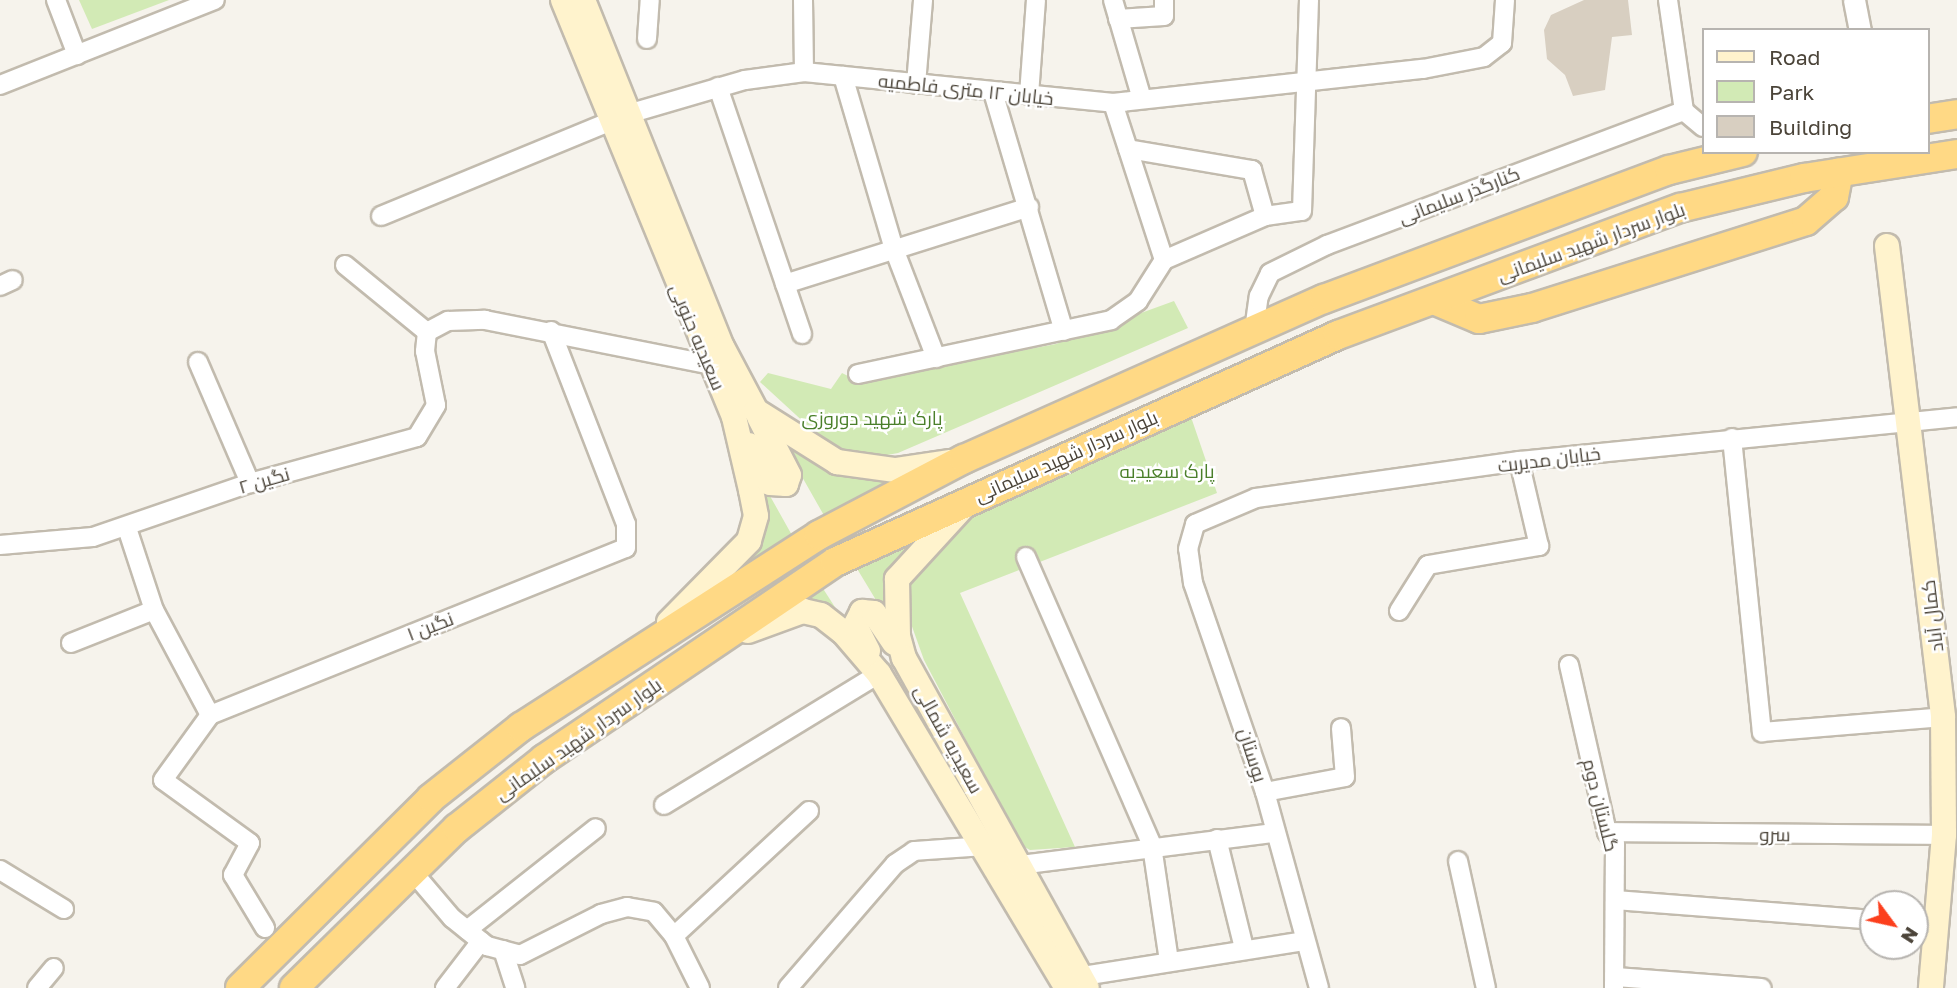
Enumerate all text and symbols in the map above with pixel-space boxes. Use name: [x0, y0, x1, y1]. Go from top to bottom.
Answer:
legend: [1702, 28, 1929, 154]
text: Road: [1769, 44, 1820, 70]
street label: خیابان ۱۲ متری فاطمیه: [877, 68, 1055, 110]
text: Park: [1769, 79, 1814, 105]
text: Building: [1769, 114, 1852, 140]
street label: کنارگذر سلیمانی: [1395, 161, 1523, 229]
street label: بلوار سردار شهید سلیمانی: [1494, 197, 1688, 287]
street label: سعیدیه جنوبی: [665, 280, 731, 394]
street label: بلوار سردار شهید سلیمانی: [971, 405, 1161, 507]
park label: پارک شهید دوروزی: [802, 407, 942, 429]
street label: خیابان مدیریت: [1496, 441, 1602, 477]
park label: پارک سعیدیه: [1120, 460, 1214, 482]
street label: نگین ۲: [236, 462, 292, 498]
street label: کمال آباد: [1916, 579, 1948, 653]
street label: نگین ۱: [404, 607, 456, 645]
street label: بلوار سردار شهید سلیمانی: [490, 673, 666, 805]
street label: سعیدیه شمالی: [910, 681, 988, 797]
street label: بوستان: [1234, 725, 1272, 785]
street label: گلستان دوم: [1578, 756, 1624, 854]
street label: سرو: [1759, 822, 1791, 846]
north arrow: [1859, 890, 1929, 960]
text: N: [1897, 923, 1924, 948]

